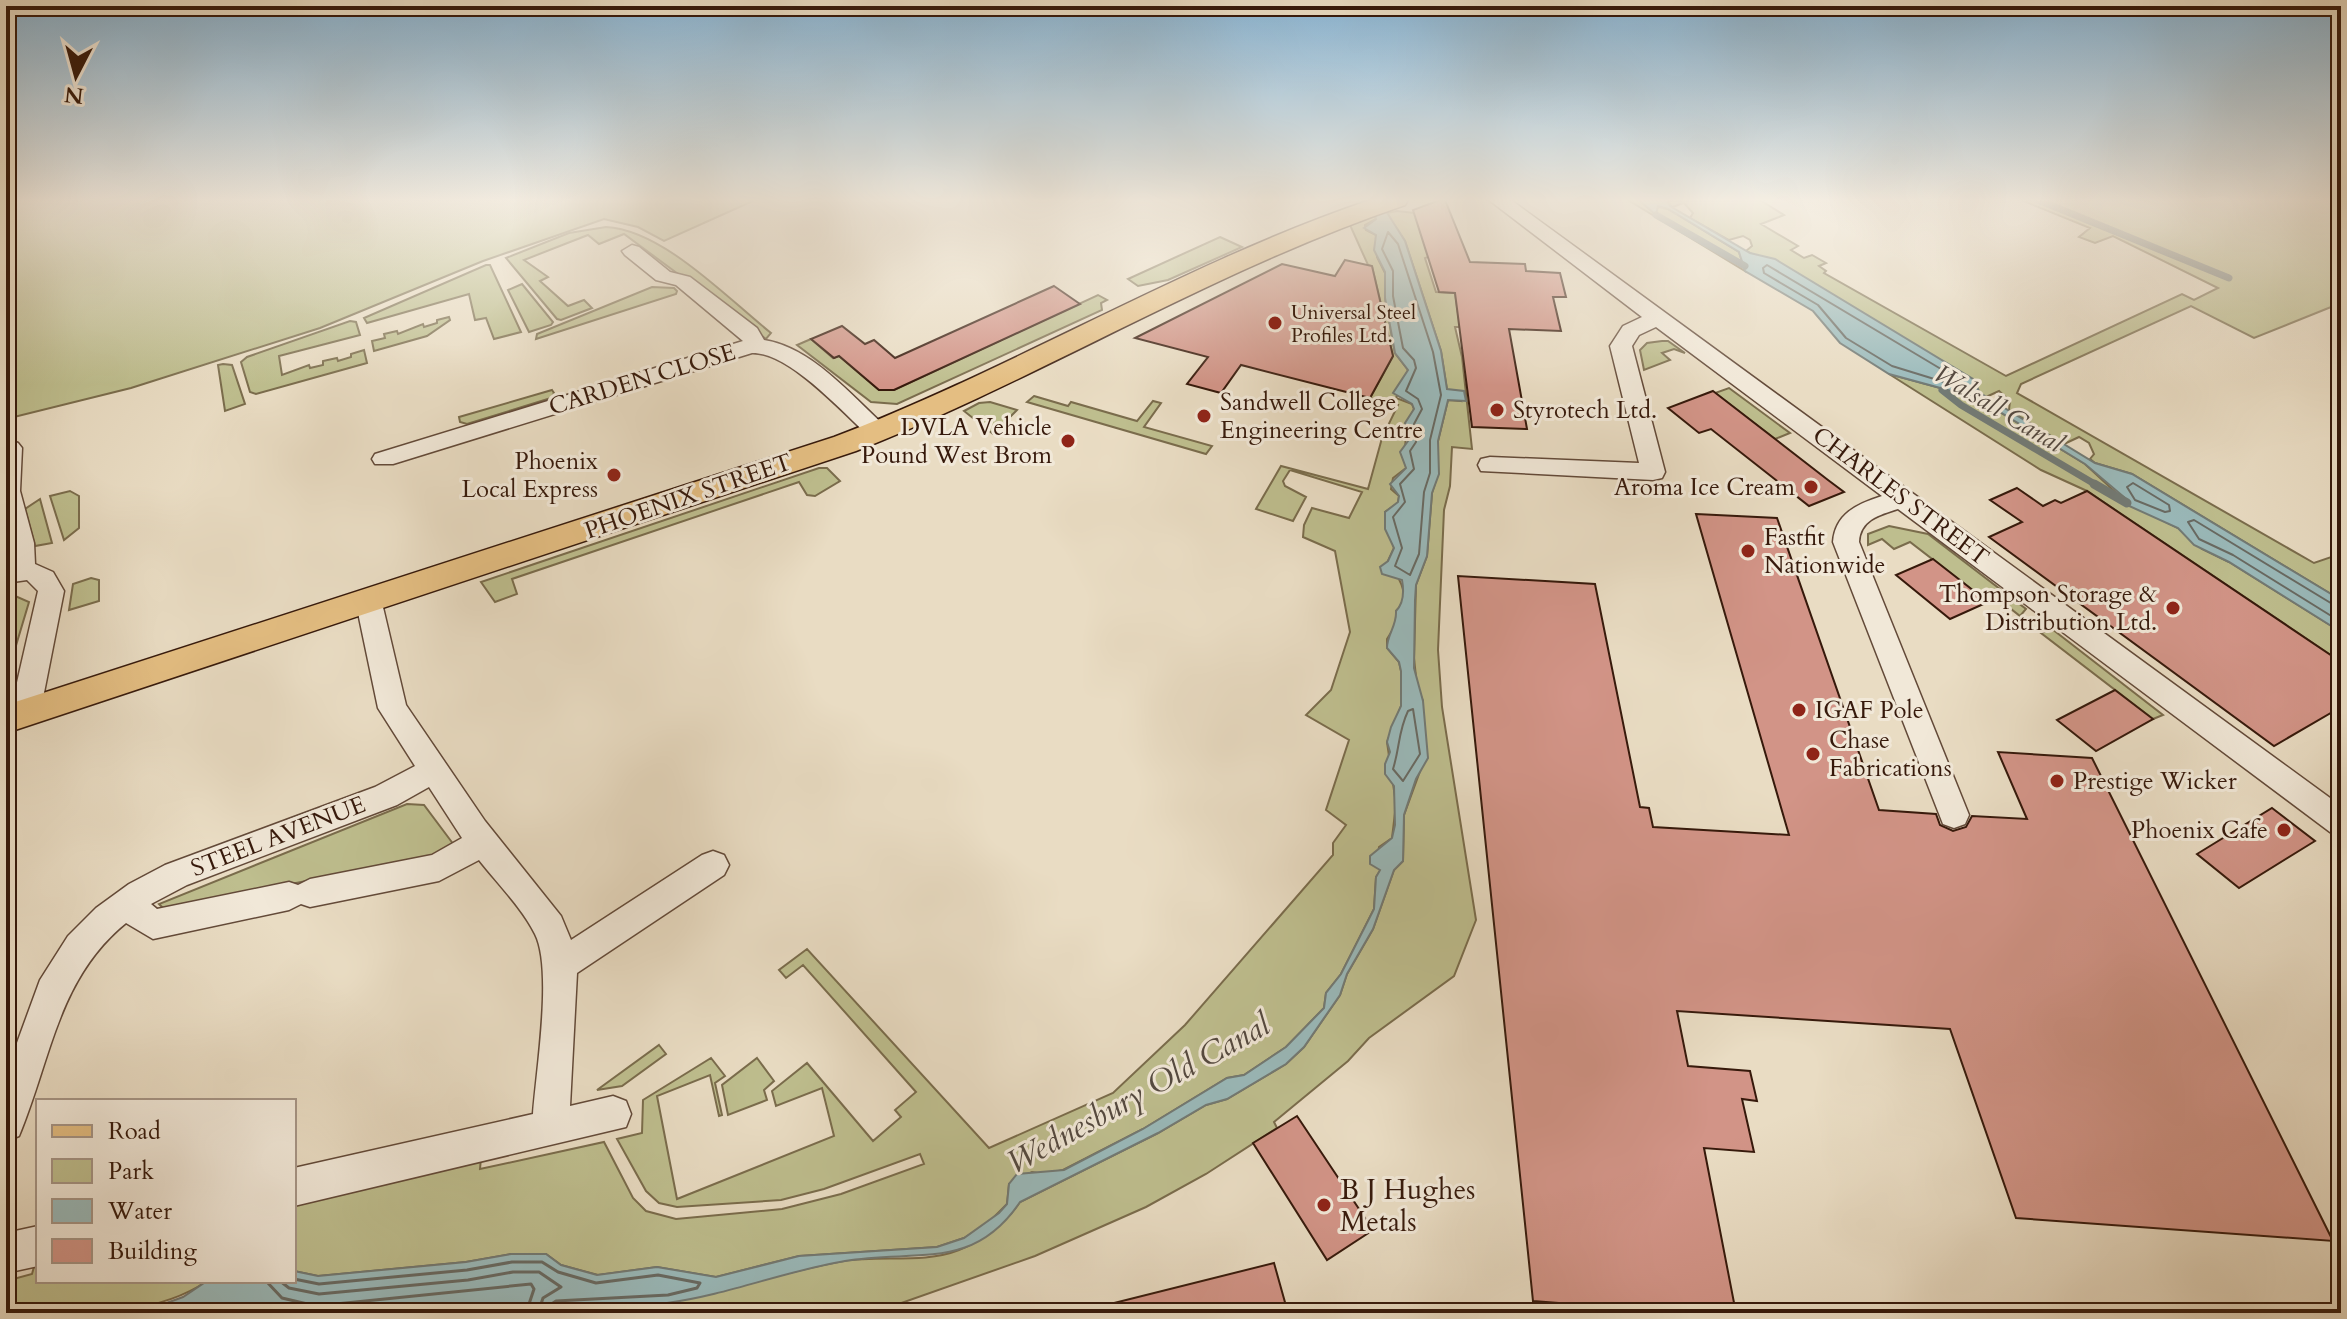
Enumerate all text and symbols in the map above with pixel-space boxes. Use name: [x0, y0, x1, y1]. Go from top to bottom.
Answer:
north arrow: [36, 36, 116, 116]
text: N: [63, 79, 85, 111]
place label: Universal Steel Profiles Ltd.: [1291, 299, 1416, 349]
marker: Universal Steel Profiles Ltd.: [1266, 314, 1284, 332]
street label: CARDEN CLOSE: [545, 335, 740, 424]
water label: Walsall Canal: [1927, 356, 2071, 461]
place label: Sandwell College Engineering Centre: [1220, 386, 1423, 447]
place label: Styrotech Ltd.: [1513, 394, 1657, 427]
marker: Styrotech Ltd.: [1488, 401, 1506, 419]
marker: Sandwell College Engineering Centre: [1195, 407, 1213, 425]
place label: DVLA Vehicle Pound West Brom: [861, 411, 1053, 472]
street label: CHARLES STREET: [1806, 419, 1996, 574]
marker: DVLA Vehicle Pound West Brom: [1059, 432, 1077, 450]
place label: Phoenix Local Express: [461, 445, 598, 506]
street label: PHOENIX STREET: [580, 446, 796, 547]
marker: Phoenix Local Express: [605, 466, 623, 484]
place label: Aroma Ice Cream: [1614, 471, 1796, 504]
marker: Aroma Ice Cream: [1802, 478, 1820, 496]
place label: Fastfit Nationwide: [1764, 521, 1885, 582]
marker: Fastfit Nationwide: [1739, 542, 1757, 560]
place label: Thompson Storage & Distribution Ltd.: [1939, 578, 2157, 639]
marker: Thompson Storage & Distribution Ltd.: [2164, 599, 2182, 617]
place label: IGAF Pole: [1815, 694, 1924, 727]
marker: IGAF Pole: [1790, 701, 1808, 719]
place label: Chase Fabrications: [1829, 724, 1952, 785]
marker: Chase Fabrications: [1804, 745, 1822, 763]
place label: Prestige Wicker: [2073, 765, 2237, 798]
marker: Prestige Wicker: [2048, 772, 2066, 790]
street label: STEEL AVENUE: [186, 788, 370, 885]
place label: Phoenix Cafe: [2131, 814, 2268, 847]
marker: Phoenix Cafe: [2275, 821, 2293, 839]
water label: Wednesbury Old Canal: [999, 1002, 1279, 1185]
legend: [36, 1099, 296, 1283]
text: Road: [108, 1115, 161, 1148]
text: Park: [108, 1155, 154, 1188]
place label: B J Hughes Metals: [1340, 1171, 1475, 1241]
text: Water: [107, 1195, 172, 1228]
marker: B J Hughes Metals: [1315, 1196, 1333, 1214]
text: Building: [108, 1235, 198, 1268]

